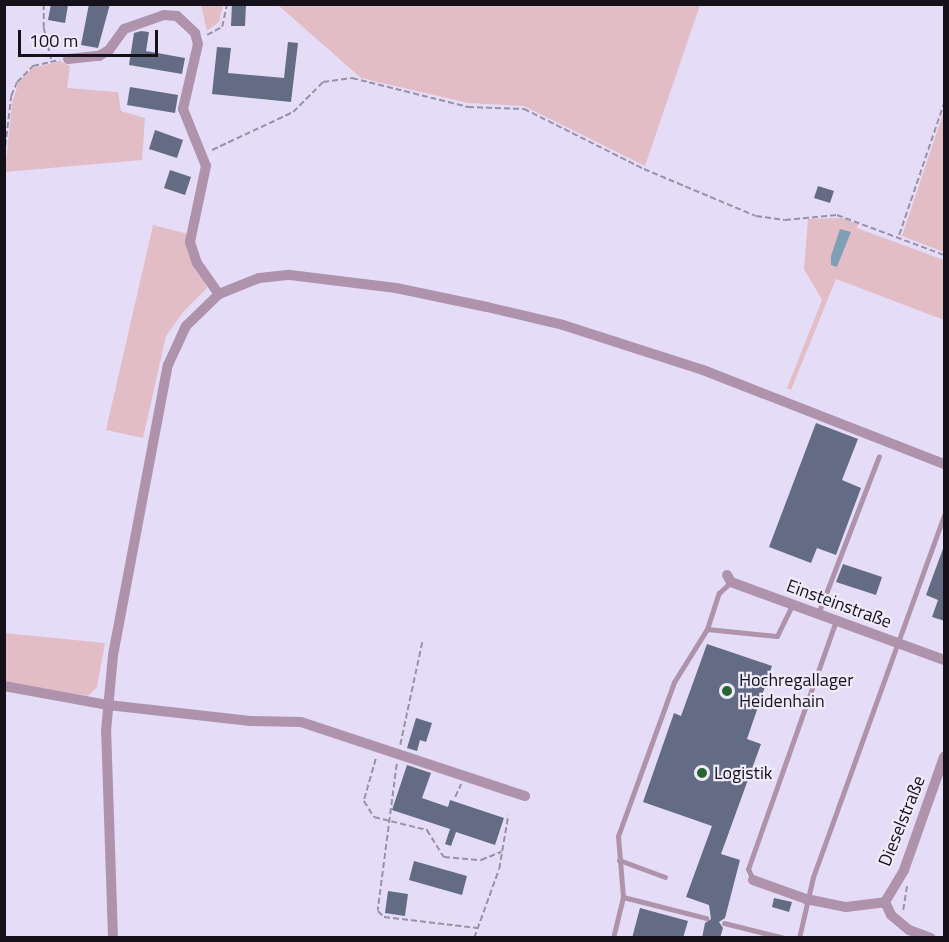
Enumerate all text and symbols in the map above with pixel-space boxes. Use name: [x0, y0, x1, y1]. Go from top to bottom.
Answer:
scale bar: [21, 18, 160, 56]
text: 100 m: [29, 27, 78, 54]
street label: Einsteinstraße: [783, 575, 895, 633]
place label: Hochregallager Heidenhain: [739, 670, 853, 712]
marker: Hochregallager Heidenhain: [720, 684, 734, 698]
place label: Logistik: [714, 762, 772, 784]
marker: Logistik: [695, 766, 709, 780]
street label: Dieselstraße: [874, 773, 930, 869]

